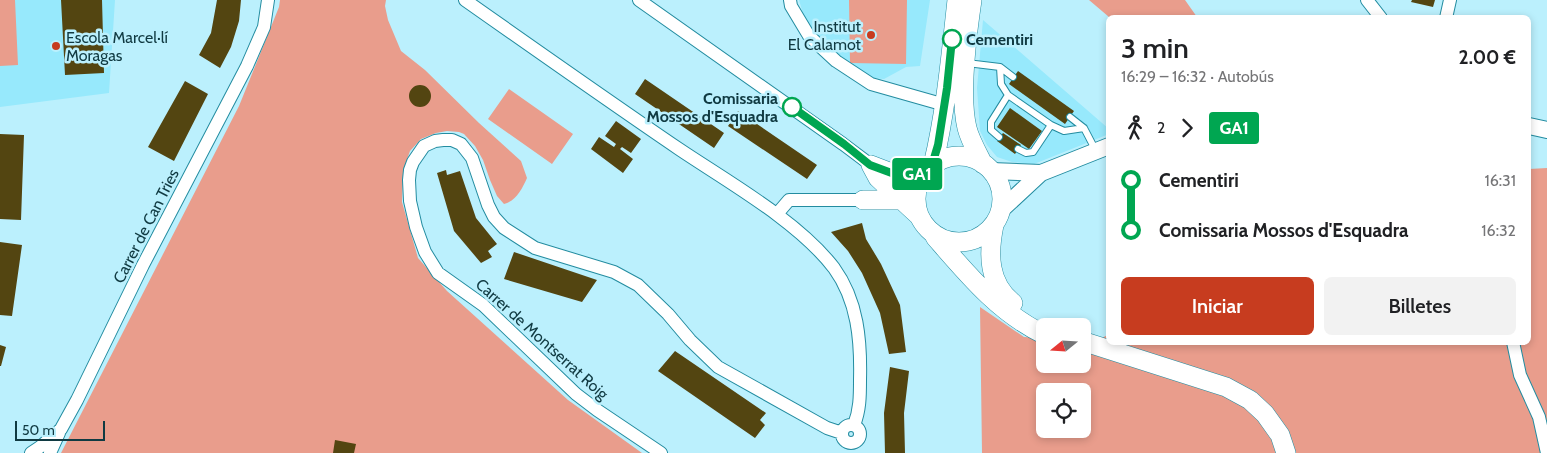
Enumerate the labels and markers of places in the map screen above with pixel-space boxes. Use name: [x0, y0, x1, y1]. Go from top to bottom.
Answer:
place label: Institut El Calamot: [788, 17, 862, 54]
place label: Escola Marcel·lí Moragas: [66, 28, 169, 65]
marker: Institut El Calamot: [865, 29, 877, 41]
marker: Cementiri: [942, 29, 962, 49]
place label: Cementiri: [966, 30, 1033, 49]
marker: Escola Marcel·lí Moragas: [50, 40, 62, 52]
place label: Comissaria Mossos d'Esquadra: [647, 89, 778, 126]
marker: Comissaria Mossos d'Esquadra: [782, 97, 802, 117]

